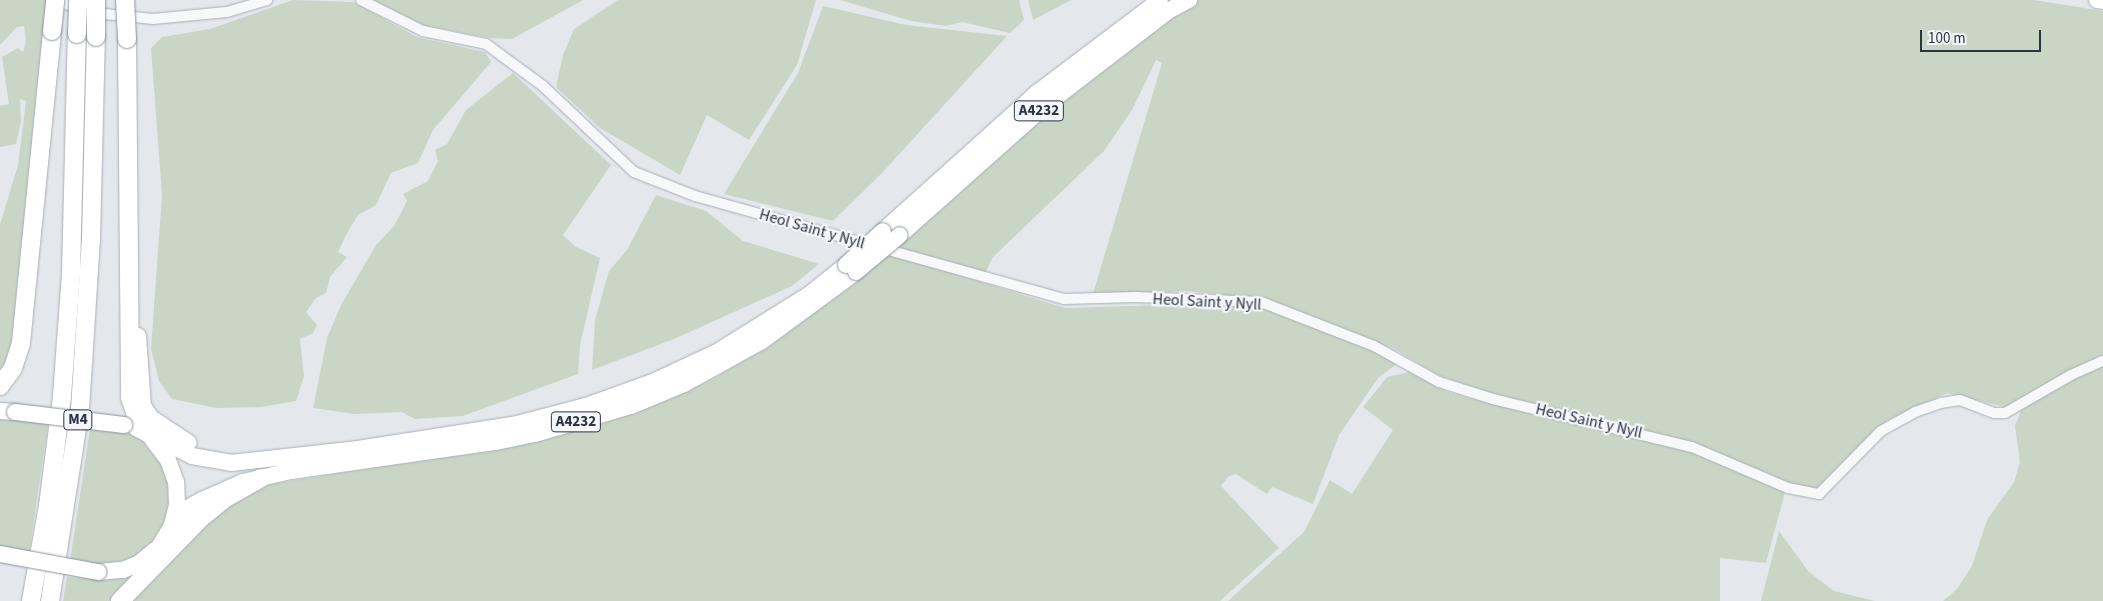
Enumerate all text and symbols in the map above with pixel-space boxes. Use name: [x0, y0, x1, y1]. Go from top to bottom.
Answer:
scale bar: [1923, 20, 2044, 52]
text: 100 m: [1928, 28, 1966, 49]
road number: A4232: [1013, 98, 1065, 124]
street label: Heol Saint y Nyll: [757, 205, 867, 253]
street label: Heol Saint y Nyll: [1152, 290, 1262, 314]
street label: Heol Saint y Nyll: [1534, 399, 1644, 443]
road number: M4: [63, 408, 93, 432]
road number: A4232: [550, 410, 602, 434]

